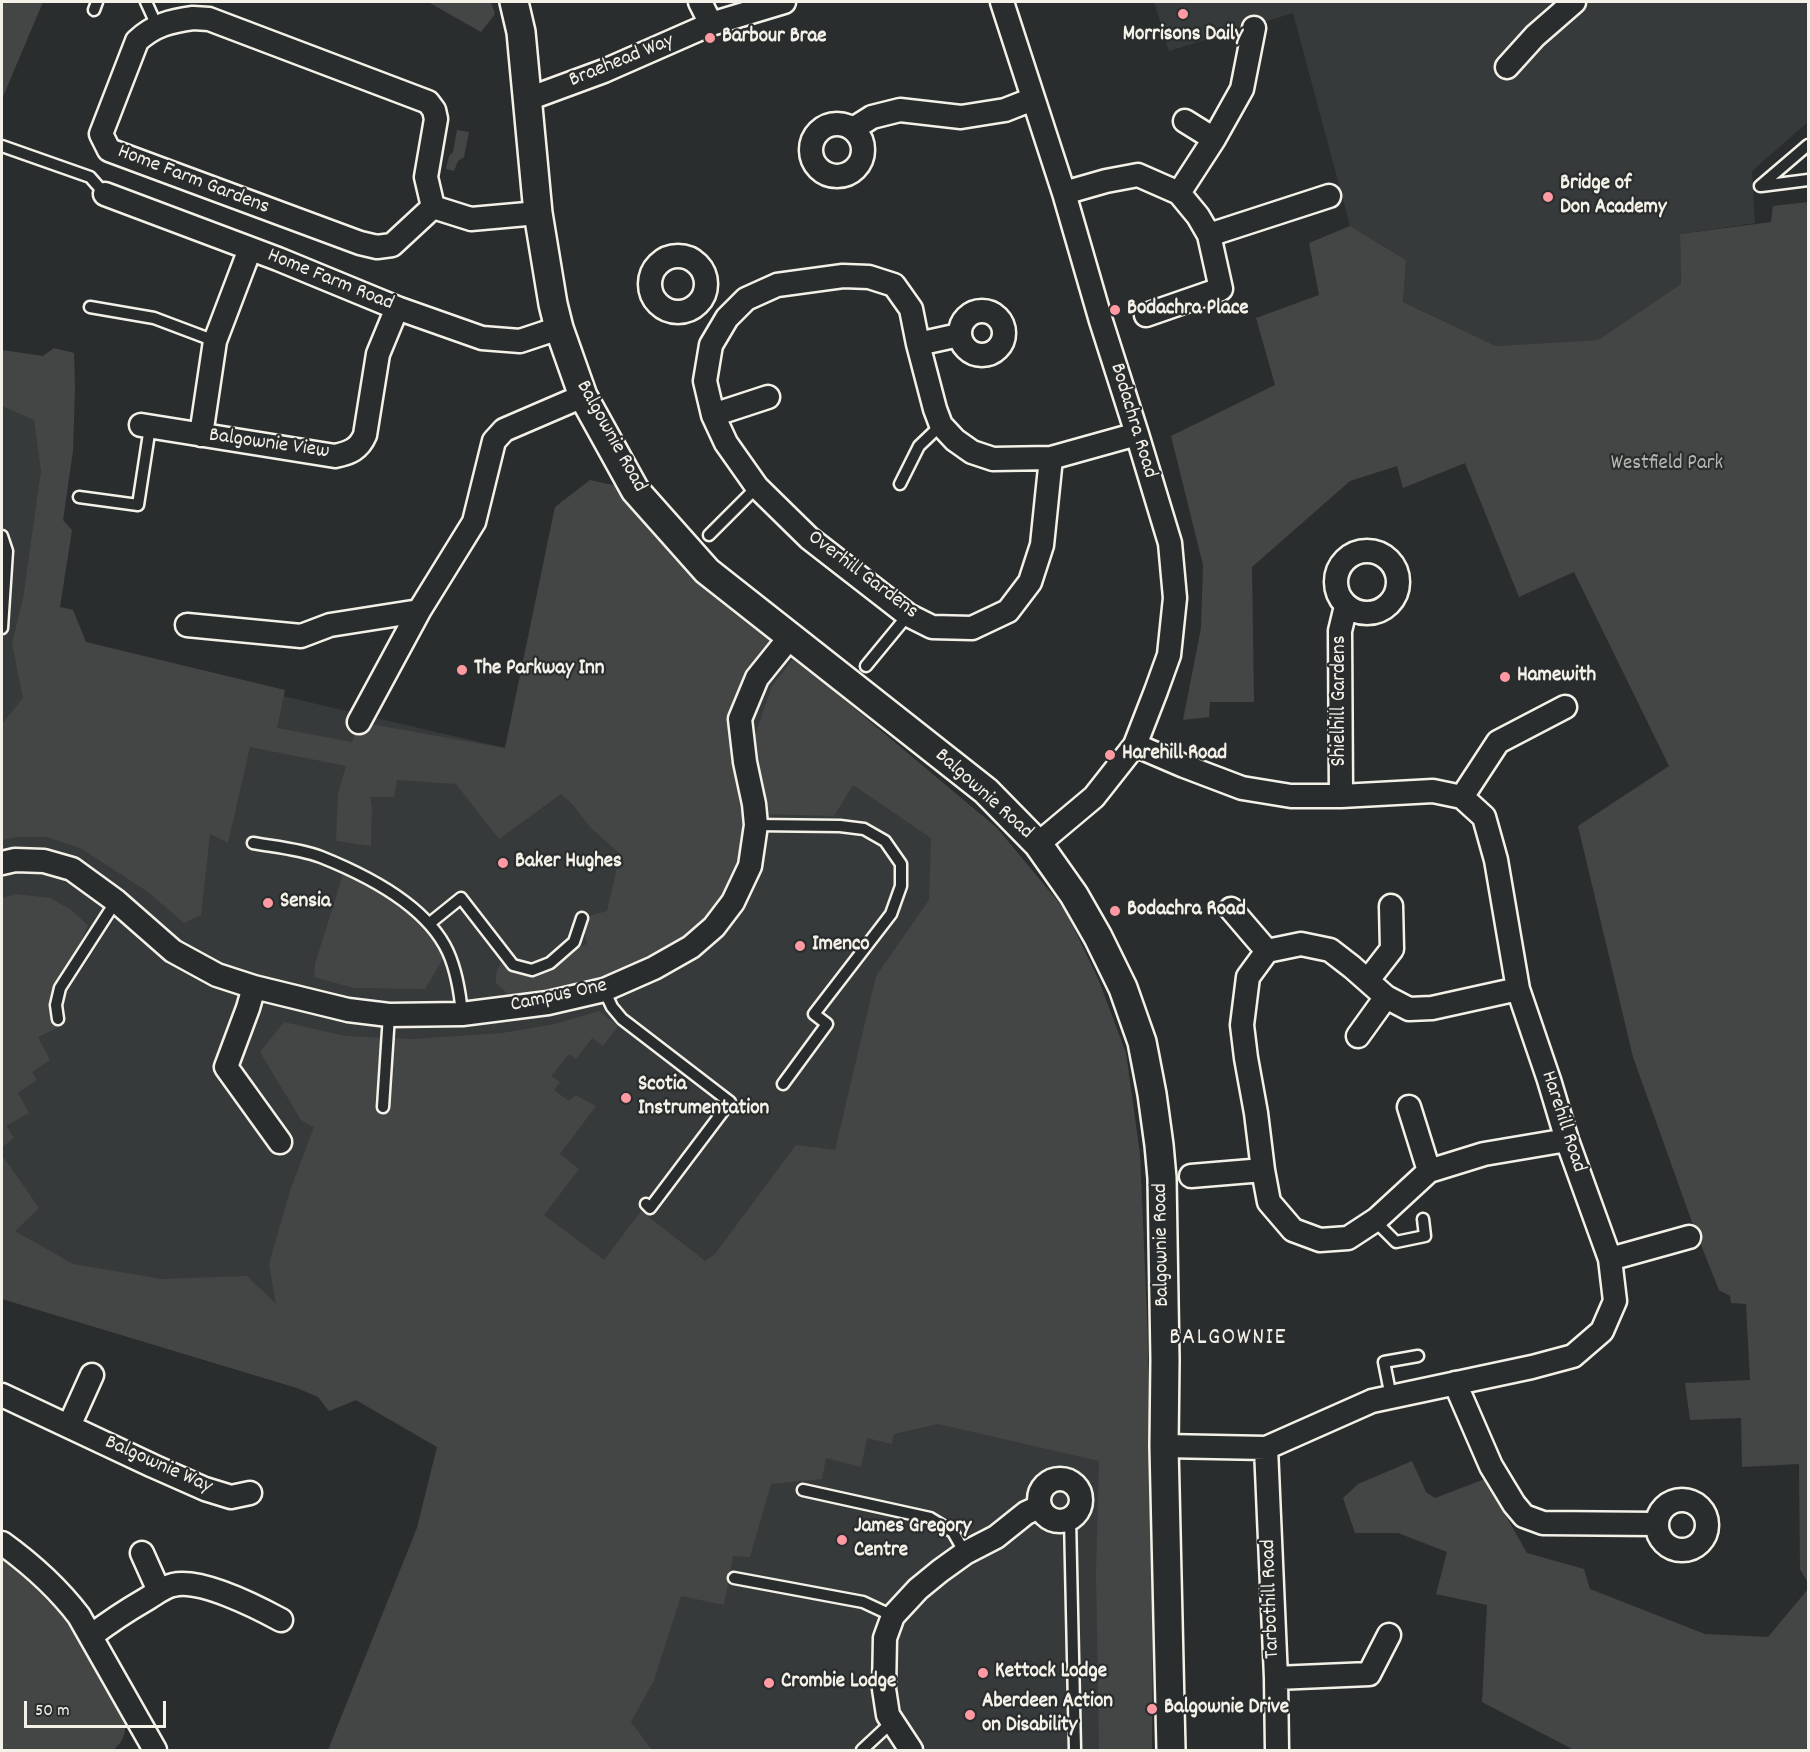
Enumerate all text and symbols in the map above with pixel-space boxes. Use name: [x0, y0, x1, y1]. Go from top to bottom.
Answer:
marker: Morrisons Daily: [1176, 7, 1190, 21]
place label: Morrisons Daily: [1123, 23, 1243, 49]
place label: Barbour Brae: [722, 25, 827, 51]
street label: Braehead Way: [566, 30, 678, 94]
marker: Barbour Brae: [703, 31, 717, 45]
street label: Home Farm Gardens: [113, 140, 273, 222]
place label: Bridge of Don Academy: [1560, 172, 1666, 222]
marker: Bridge of Don Academy: [1541, 190, 1555, 204]
street label: Home Farm Road: [263, 244, 397, 318]
place label: Bodachra Place: [1127, 297, 1249, 323]
marker: Bodachra Place: [1108, 303, 1122, 317]
street label: Bodachra Road: [1103, 361, 1161, 481]
street label: Balgownie Road: [569, 377, 651, 497]
street label: Balgownie View: [207, 424, 331, 466]
park label: Westfield Park: [1611, 452, 1723, 478]
street label: Overhill Gardens: [802, 526, 922, 626]
street label: Shielhill Gardens: [1328, 635, 1354, 767]
place label: The Parkway Inn: [474, 657, 604, 683]
marker: The Parkway Inn: [455, 663, 469, 677]
place label: Hamewith: [1517, 664, 1596, 690]
marker: Hamewith: [1498, 670, 1512, 684]
place label: Harehill Road: [1122, 742, 1227, 768]
street label: Balgownie Road: [929, 744, 1037, 846]
marker: Harehill Road: [1103, 748, 1117, 762]
place label: Baker Hughes: [515, 850, 622, 876]
marker: Baker Hughes: [496, 856, 510, 870]
place label: Sensia: [280, 890, 331, 916]
marker: Sensia: [261, 896, 275, 910]
place label: Bodachra Road: [1127, 898, 1246, 924]
marker: Bodachra Road: [1108, 904, 1122, 918]
place label: Imenco: [812, 933, 870, 959]
marker: Imenco: [793, 939, 807, 953]
street label: Campus One: [508, 974, 610, 1020]
street label: Harehill Road: [1534, 1068, 1590, 1176]
place label: Scotia Instrumentation: [638, 1073, 769, 1123]
marker: Scotia Instrumentation: [619, 1091, 633, 1105]
street label: Balgownie Road: [1149, 1183, 1177, 1307]
district label: BALGOWNIE: [1169, 1326, 1287, 1354]
street label: Balgownie Way: [100, 1431, 216, 1501]
place label: James Gregory Centre: [854, 1515, 971, 1565]
marker: James Gregory Centre: [835, 1533, 849, 1547]
street label: Tarbothill Road: [1257, 1539, 1287, 1659]
place label: Kettock Lodge: [995, 1660, 1107, 1686]
marker: Kettock Lodge: [976, 1666, 990, 1680]
place label: Crombie Lodge: [781, 1670, 896, 1696]
marker: Crombie Lodge: [762, 1676, 776, 1690]
scale bar: [27, 1689, 170, 1727]
place label: Aberdeen Action on Disability: [982, 1690, 1113, 1740]
place label: Balgownie Drive: [1164, 1696, 1289, 1722]
text: 50 m: [35, 1699, 70, 1724]
marker: Balgownie Drive: [1145, 1702, 1159, 1716]
marker: Aberdeen Action on Disability: [963, 1708, 977, 1722]

